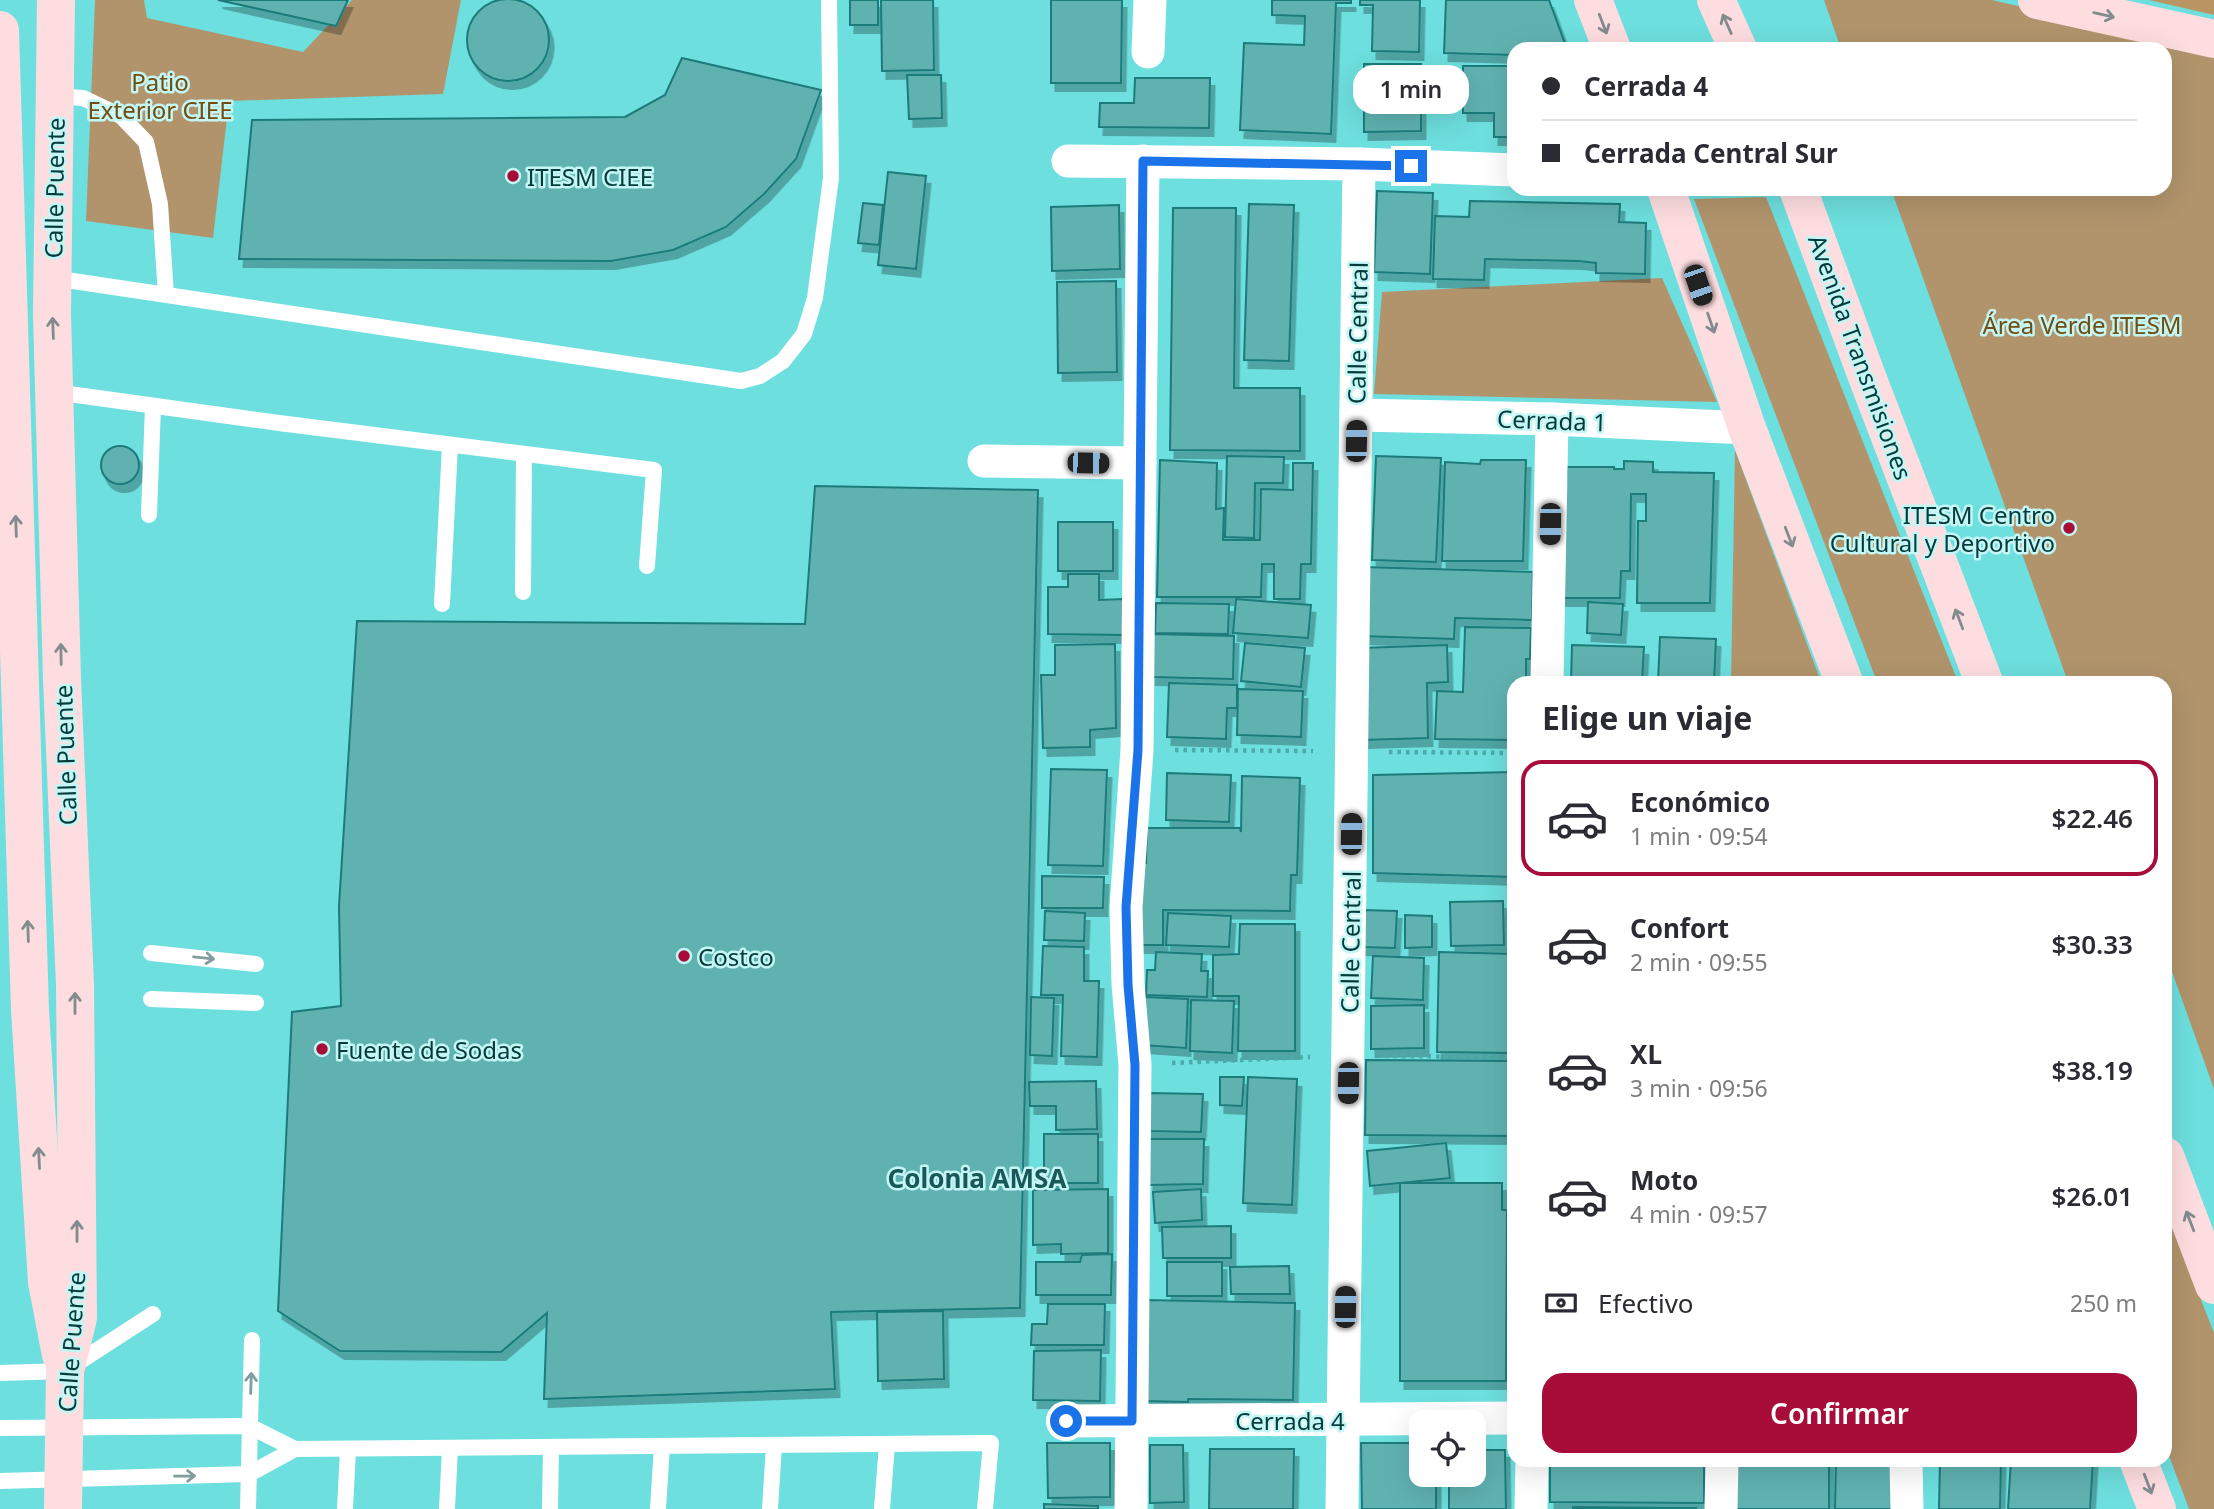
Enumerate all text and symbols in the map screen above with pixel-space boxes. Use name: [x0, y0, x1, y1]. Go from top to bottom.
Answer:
one-way arrow: [2092, 9, 2115, 22]
one-way arrow: [1598, 13, 1610, 35]
one-way arrow: [1720, 14, 1733, 36]
callout: 1 min: [1353, 64, 1469, 114]
park label: Patio Exterior CIEE: [87, 65, 233, 126]
text: Cerrada 4: [1584, 68, 1708, 104]
text: 1 min: [1380, 73, 1442, 105]
street label: Calle Puente: [36, 117, 72, 259]
text: Cerrada Central Sur: [1584, 135, 1838, 171]
route end: [1395, 150, 1427, 182]
place label: ITESM CIEE: [527, 160, 653, 193]
marker: ITESM CIEE: [505, 168, 521, 184]
street label: Avenida Transmisiones: [1801, 230, 1921, 484]
street label: Calle Central: [1339, 262, 1375, 404]
car: [1682, 262, 1715, 308]
park label: Área Verde ITESM: [1982, 308, 2182, 341]
one-way arrow: [1706, 312, 1719, 334]
one-way arrow: [46, 317, 59, 340]
street label: Cerrada 1: [1497, 402, 1607, 438]
car: [1346, 420, 1367, 462]
car: [1067, 452, 1110, 474]
place label: ITESM Centro Cultural y Deportivo: [1830, 498, 2055, 559]
car: [1540, 503, 1561, 545]
one-way arrow: [10, 515, 23, 538]
marker: ITESM Centro Cultural y Deportivo: [2061, 520, 2077, 536]
one-way arrow: [1783, 526, 1796, 548]
one-way arrow: [1952, 608, 1965, 630]
one-way arrow: [55, 642, 68, 665]
street label: Calle Puente: [46, 684, 84, 826]
text: Elige un viaje: [1542, 696, 1752, 739]
text: Económico: [1630, 784, 1770, 820]
icon: car: [1546, 787, 1609, 850]
text: $22.46: [2051, 800, 2133, 836]
car: [1341, 813, 1362, 855]
text: 1 min · 09:54: [1630, 820, 1768, 852]
street label: Calle Central: [1332, 871, 1368, 1013]
text: Confort: [1630, 910, 1729, 946]
icon: car: [1546, 913, 1609, 976]
one-way arrow: [21, 920, 35, 943]
text: $30.33: [2051, 926, 2133, 962]
place label: Costco: [698, 940, 774, 973]
text: 2 min · 09:55: [1630, 946, 1768, 978]
marker: Costco: [676, 948, 692, 964]
one-way arrow: [192, 952, 214, 965]
one-way arrow: [68, 992, 82, 1015]
place label: Fuente de Sodas: [336, 1033, 522, 1066]
text: XL: [1630, 1036, 1662, 1072]
icon: car: [1546, 1039, 1609, 1102]
marker: Fuente de Sodas: [314, 1041, 330, 1057]
text: $38.19: [2051, 1052, 2133, 1088]
car: [1338, 1062, 1359, 1104]
text: 3 min · 09:56: [1630, 1072, 1768, 1104]
one-way arrow: [32, 1147, 45, 1170]
district label: Colonia AMSA: [888, 1160, 1066, 1196]
text: Moto: [1630, 1162, 1698, 1198]
icon: car: [1546, 1165, 1609, 1228]
text: $26.01: [2051, 1178, 2133, 1214]
text: 4 min · 09:57: [1630, 1198, 1768, 1230]
one-way arrow: [2182, 1211, 2195, 1233]
one-way arrow: [70, 1220, 84, 1243]
street label: Calle Puente: [50, 1271, 92, 1413]
icon: cash: [1542, 1284, 1580, 1322]
text: Efectivo: [1598, 1285, 1694, 1321]
car: [1335, 1286, 1356, 1328]
text: 250 m: [2070, 1287, 2137, 1319]
one-way arrow: [244, 1372, 257, 1395]
button: Confirmar: [1542, 1373, 2137, 1453]
street label: Cerrada 4: [1235, 1404, 1345, 1437]
route start: [1050, 1405, 1082, 1437]
map controls: [1409, 1410, 1486, 1487]
button: locate: [1409, 1410, 1486, 1487]
one-way arrow: [173, 1469, 196, 1482]
one-way arrow: [2142, 1473, 2155, 1495]

